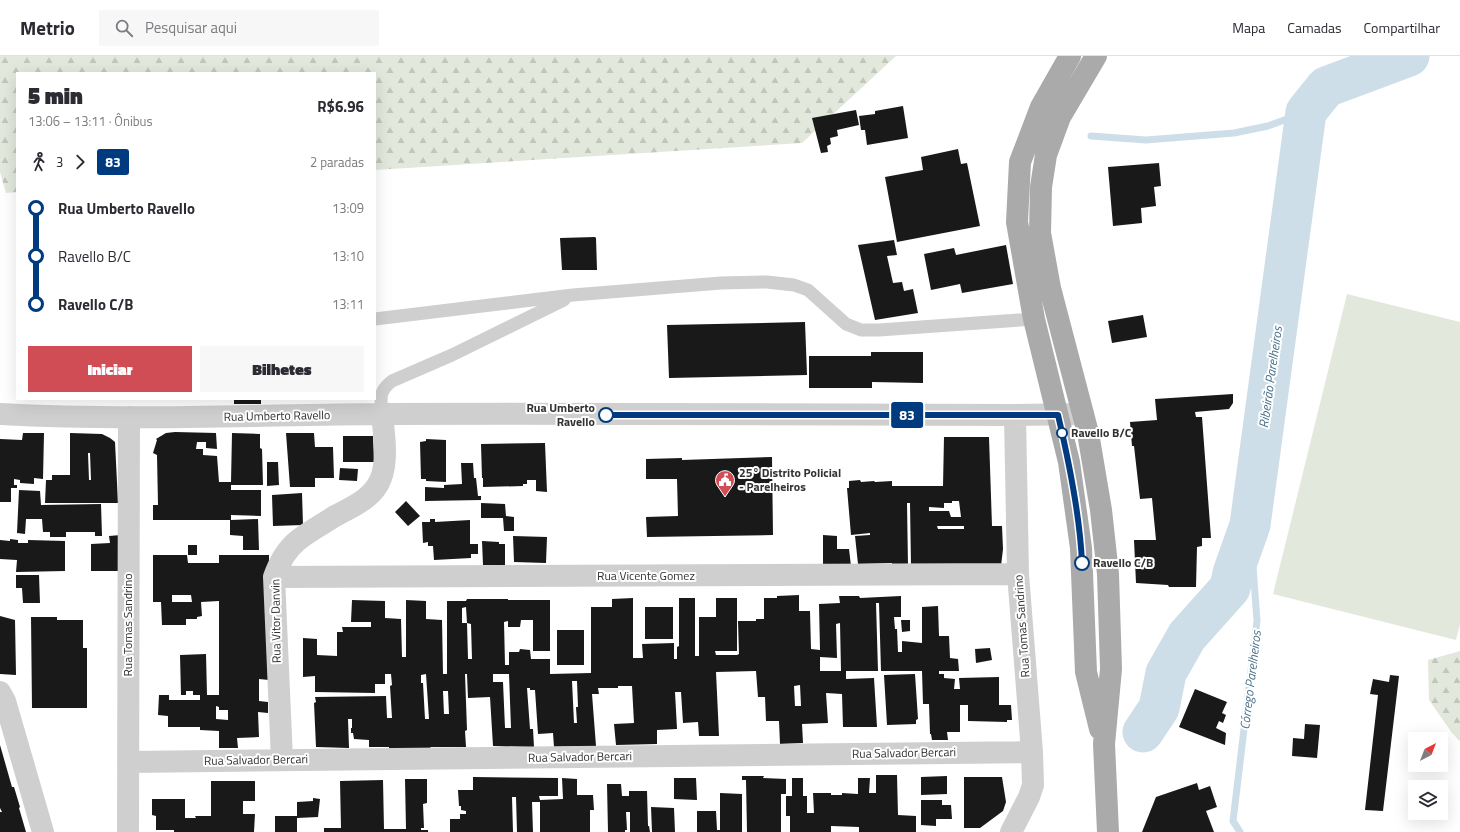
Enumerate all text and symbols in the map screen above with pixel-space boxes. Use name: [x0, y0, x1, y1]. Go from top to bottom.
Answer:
search box: [99, 10, 379, 46]
text: Metrio: [20, 13, 75, 42]
text: Pesquisar aqui: [145, 16, 237, 39]
icon: search: [113, 17, 135, 39]
text: Mapa: [1232, 17, 1265, 38]
text: Camadas: [1287, 17, 1342, 38]
text: Compartilhar: [1364, 17, 1440, 38]
text: 5 min: [28, 79, 83, 113]
text: R$6.96: [317, 95, 364, 118]
text: 13:06 – 13:11 · Ônibus: [28, 111, 153, 131]
icon: walk: [28, 151, 50, 173]
icon: forward: [69, 151, 91, 173]
text: 83: [105, 151, 121, 172]
text: 3: [56, 152, 63, 172]
text: 2 paradas: [310, 152, 364, 172]
text: Rua Umberto Ravello: [58, 197, 195, 220]
text: 13:09: [332, 198, 364, 218]
text: Ravello B/C: [58, 245, 131, 268]
text: 13:10: [332, 246, 364, 266]
text: Ravello C/B: [58, 293, 133, 316]
text: 13:11: [332, 294, 364, 314]
water label: Ribeirão Parelheiros: [1253, 324, 1287, 429]
button: Iniciar: [28, 346, 192, 392]
button: Bilhetes: [200, 346, 364, 392]
place label: Rua Umberto Ravello: [526, 398, 595, 431]
line badge: 83: [889, 402, 925, 428]
text: 83: [899, 404, 915, 425]
street label: Rua Umberto Ravello: [223, 405, 331, 426]
marker: Rua Umberto Ravello: [598, 407, 614, 423]
place label: Ravello B/C: [1071, 423, 1132, 442]
marker: Ravello B/C: [1056, 427, 1068, 439]
place label: 25° Distrito Policial - Parelheiros: [739, 463, 841, 496]
public building icon: 25° Distrito Policial - Parelheiros: [714, 469, 736, 497]
place label: Ravello C/B: [1093, 553, 1153, 572]
marker: Ravello C/B: [1074, 555, 1090, 571]
street label: Rua Vicente Gomez: [597, 566, 695, 585]
street label: Rua Tomas Sandrino: [118, 573, 137, 677]
street label: Rua Tomas Sandrino: [1008, 574, 1035, 678]
street label: Rua Vitor Danvin: [265, 579, 286, 663]
water label: Córrego Parelheiros: [1234, 628, 1266, 731]
north arrow: [1408, 732, 1448, 772]
map controls: [1408, 732, 1448, 820]
street label: Rua Salvador Bercari: [852, 742, 956, 763]
street label: Rua Salvador Bercari: [528, 746, 632, 767]
street label: Rua Salvador Bercari: [204, 749, 308, 770]
button: layers: [1408, 780, 1448, 820]

